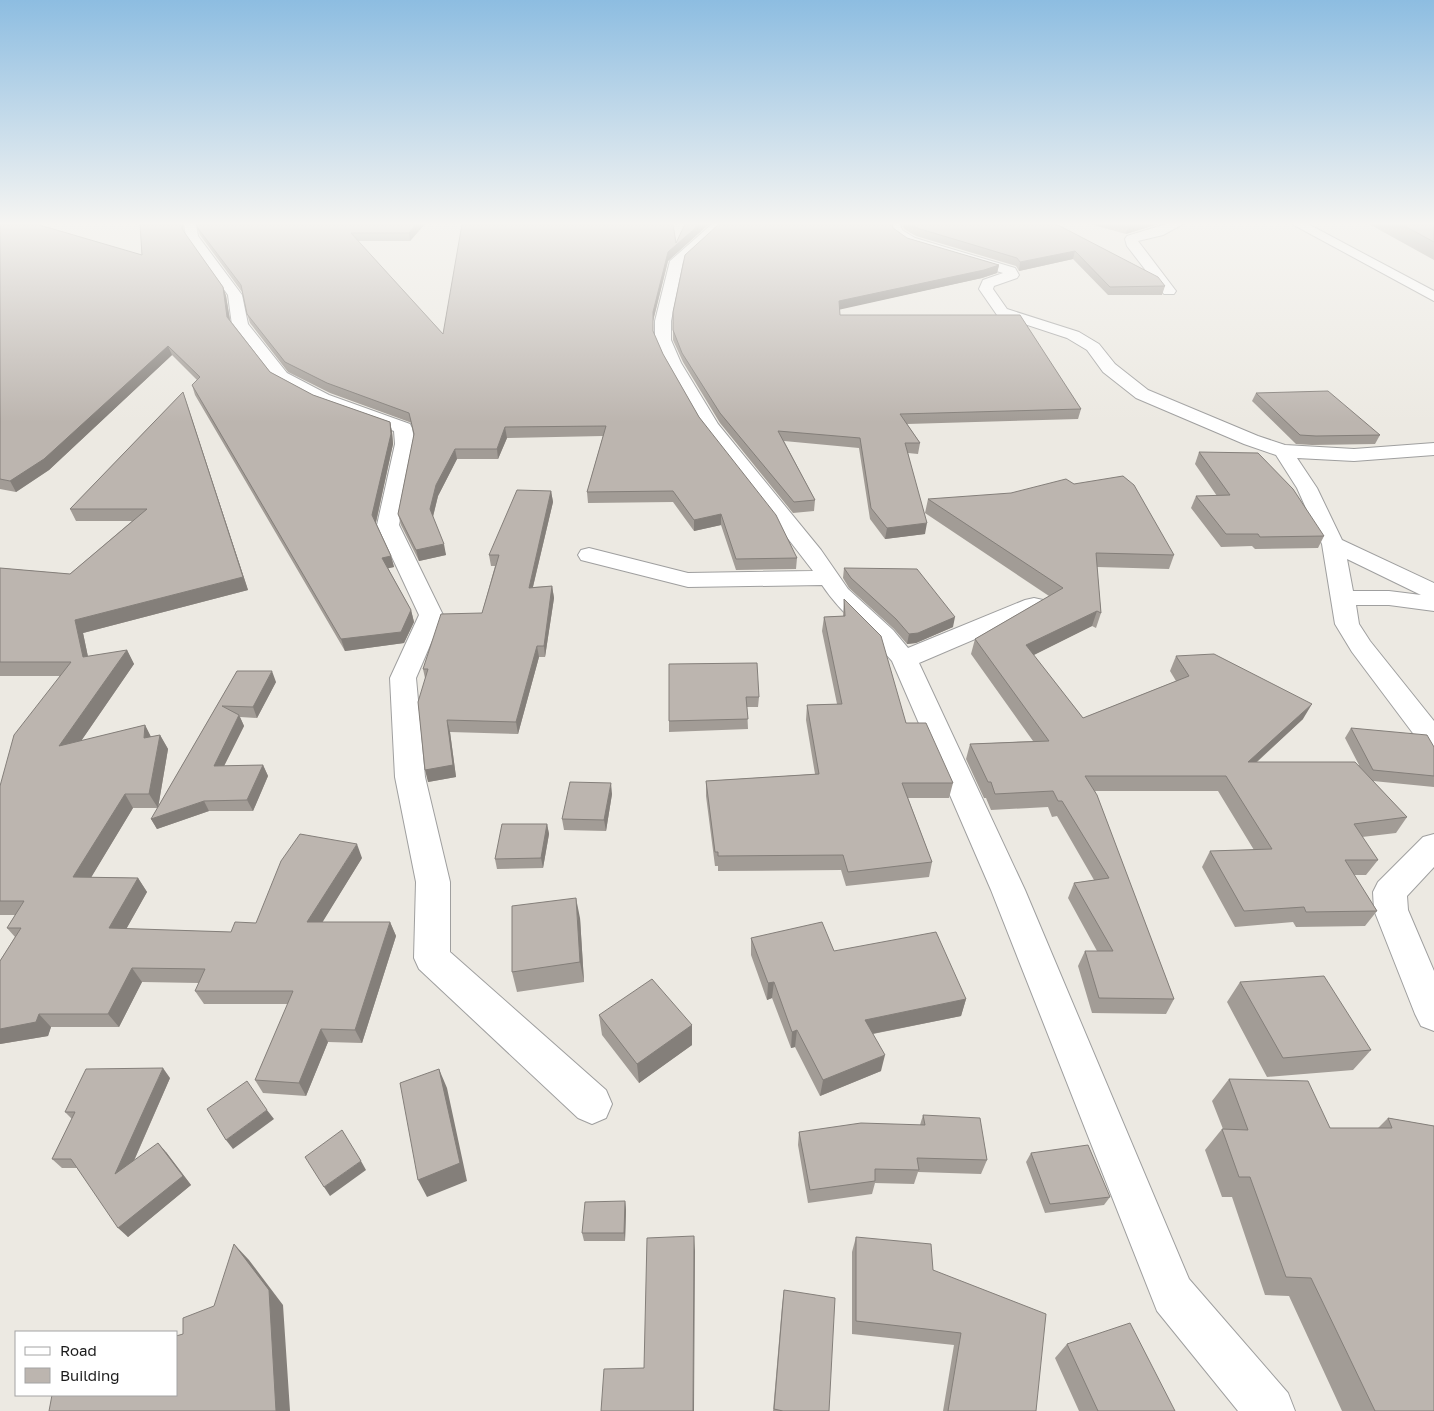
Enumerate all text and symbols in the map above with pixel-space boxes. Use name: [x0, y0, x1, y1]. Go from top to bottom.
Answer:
legend: [15, 1331, 178, 1396]
text: Road: [60, 1341, 97, 1359]
text: Building: [60, 1366, 120, 1384]

